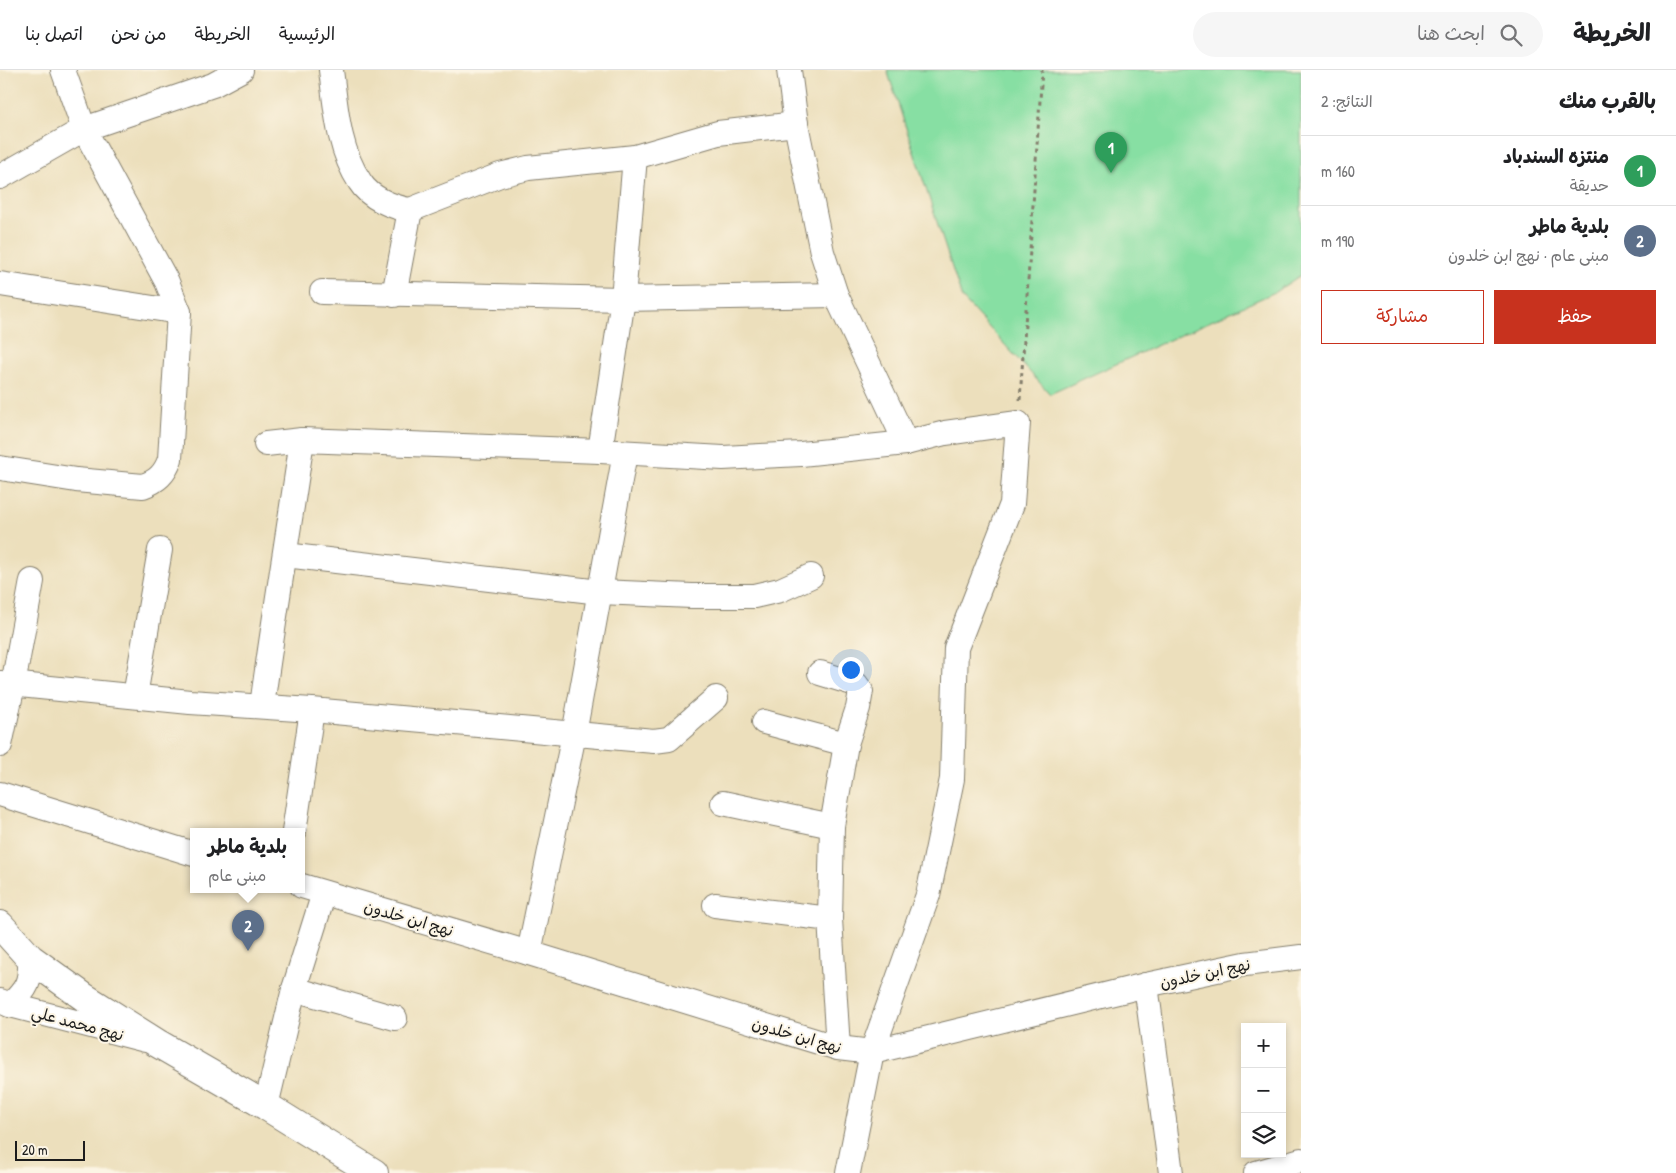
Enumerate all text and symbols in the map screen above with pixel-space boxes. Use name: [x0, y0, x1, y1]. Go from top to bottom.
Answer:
search box: [1193, 12, 1543, 57]
text: الخريطة: [1573, 16, 1651, 48]
text: ابحث هنا: [1417, 20, 1485, 46]
text: اتصل بنا: [25, 21, 83, 46]
text: من نحن: [111, 21, 167, 46]
text: الخريطة: [195, 21, 251, 46]
text: الرئيسية: [279, 21, 335, 46]
icon: search: [1497, 21, 1525, 49]
text: بالقرب منك: [1559, 86, 1656, 115]
text: النتائج: 2: [1321, 90, 1373, 112]
pin: 1: [1095, 132, 1127, 173]
text: منتزه السندباد: [1503, 143, 1609, 169]
text: 160 m: [1321, 160, 1355, 182]
text: 1: [1637, 160, 1643, 182]
text: حديقة: [1570, 174, 1609, 196]
text: بلدية ماطر: [1530, 213, 1609, 239]
text: 190 m: [1321, 230, 1354, 252]
text: 2: [1636, 230, 1644, 252]
text: مبنى عام · نهج ابن خلدون: [1448, 244, 1609, 266]
button: مشاركة: [1321, 290, 1484, 344]
button: حفظ: [1494, 290, 1656, 344]
your location: [838, 657, 864, 683]
popup: [190, 828, 305, 893]
text: بلدية ماطر: [208, 833, 287, 859]
text: مبنى عام: [208, 864, 266, 886]
street label: نهج ابن خلدون: [362, 895, 456, 941]
pin: 2: [232, 910, 264, 951]
street label: نهج ابن خلدون: [1158, 953, 1252, 993]
street label: نهج محمد علي: [28, 1000, 127, 1050]
street label: نهج ابن خلدون: [750, 1012, 844, 1058]
map controls: [1241, 1023, 1286, 1158]
button: +: [1241, 1023, 1286, 1068]
button: −: [1241, 1068, 1286, 1113]
button: layers: [1241, 1113, 1286, 1158]
scale bar: [15, 1138, 85, 1161]
text: 20 m: [22, 1140, 48, 1159]

